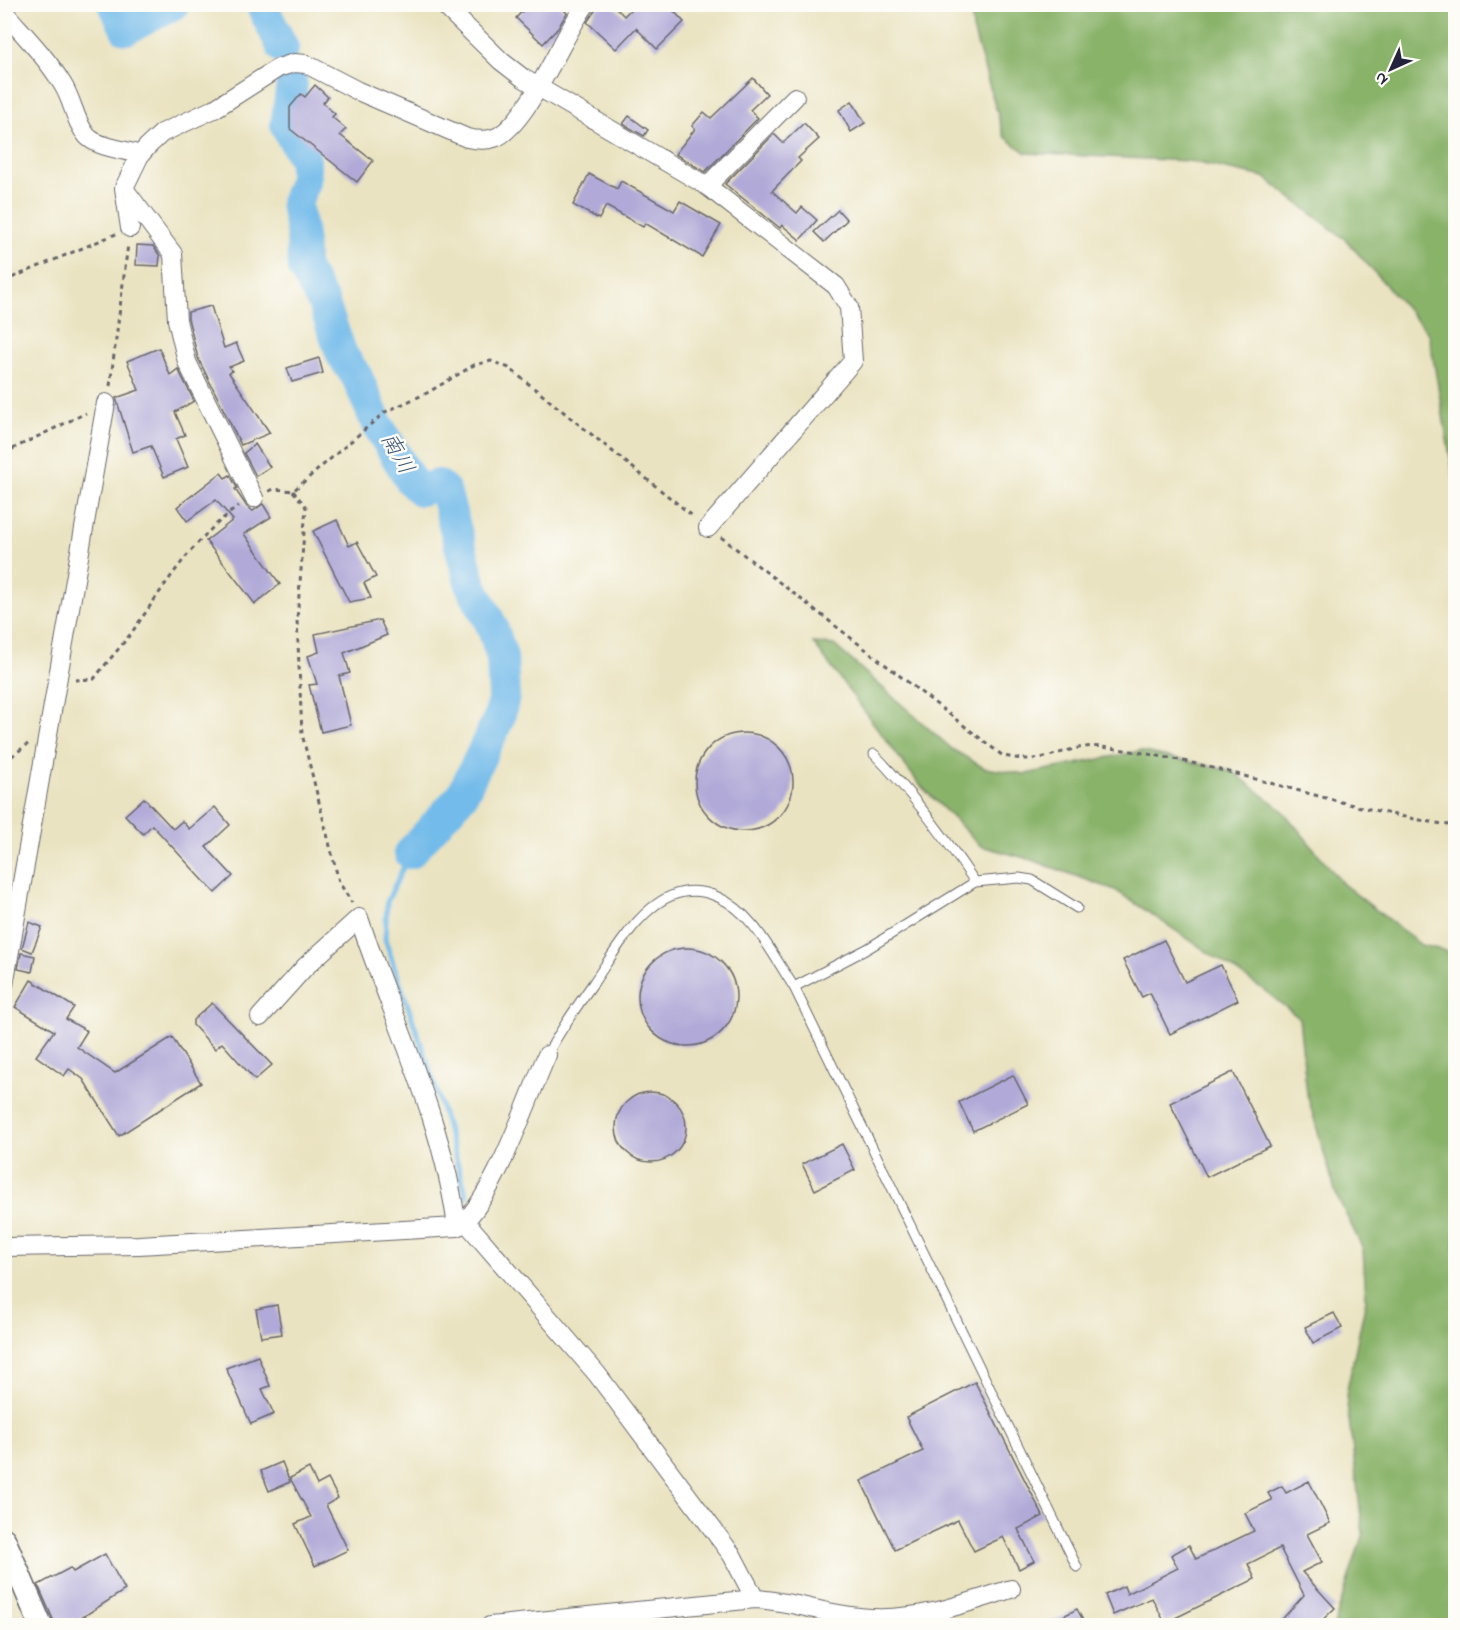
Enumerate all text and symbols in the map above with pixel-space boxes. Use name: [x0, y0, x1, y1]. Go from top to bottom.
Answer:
north arrow: [1361, 39, 1421, 99]
text: N: [1369, 66, 1394, 91]
water label: 南川: [371, 427, 421, 481]

